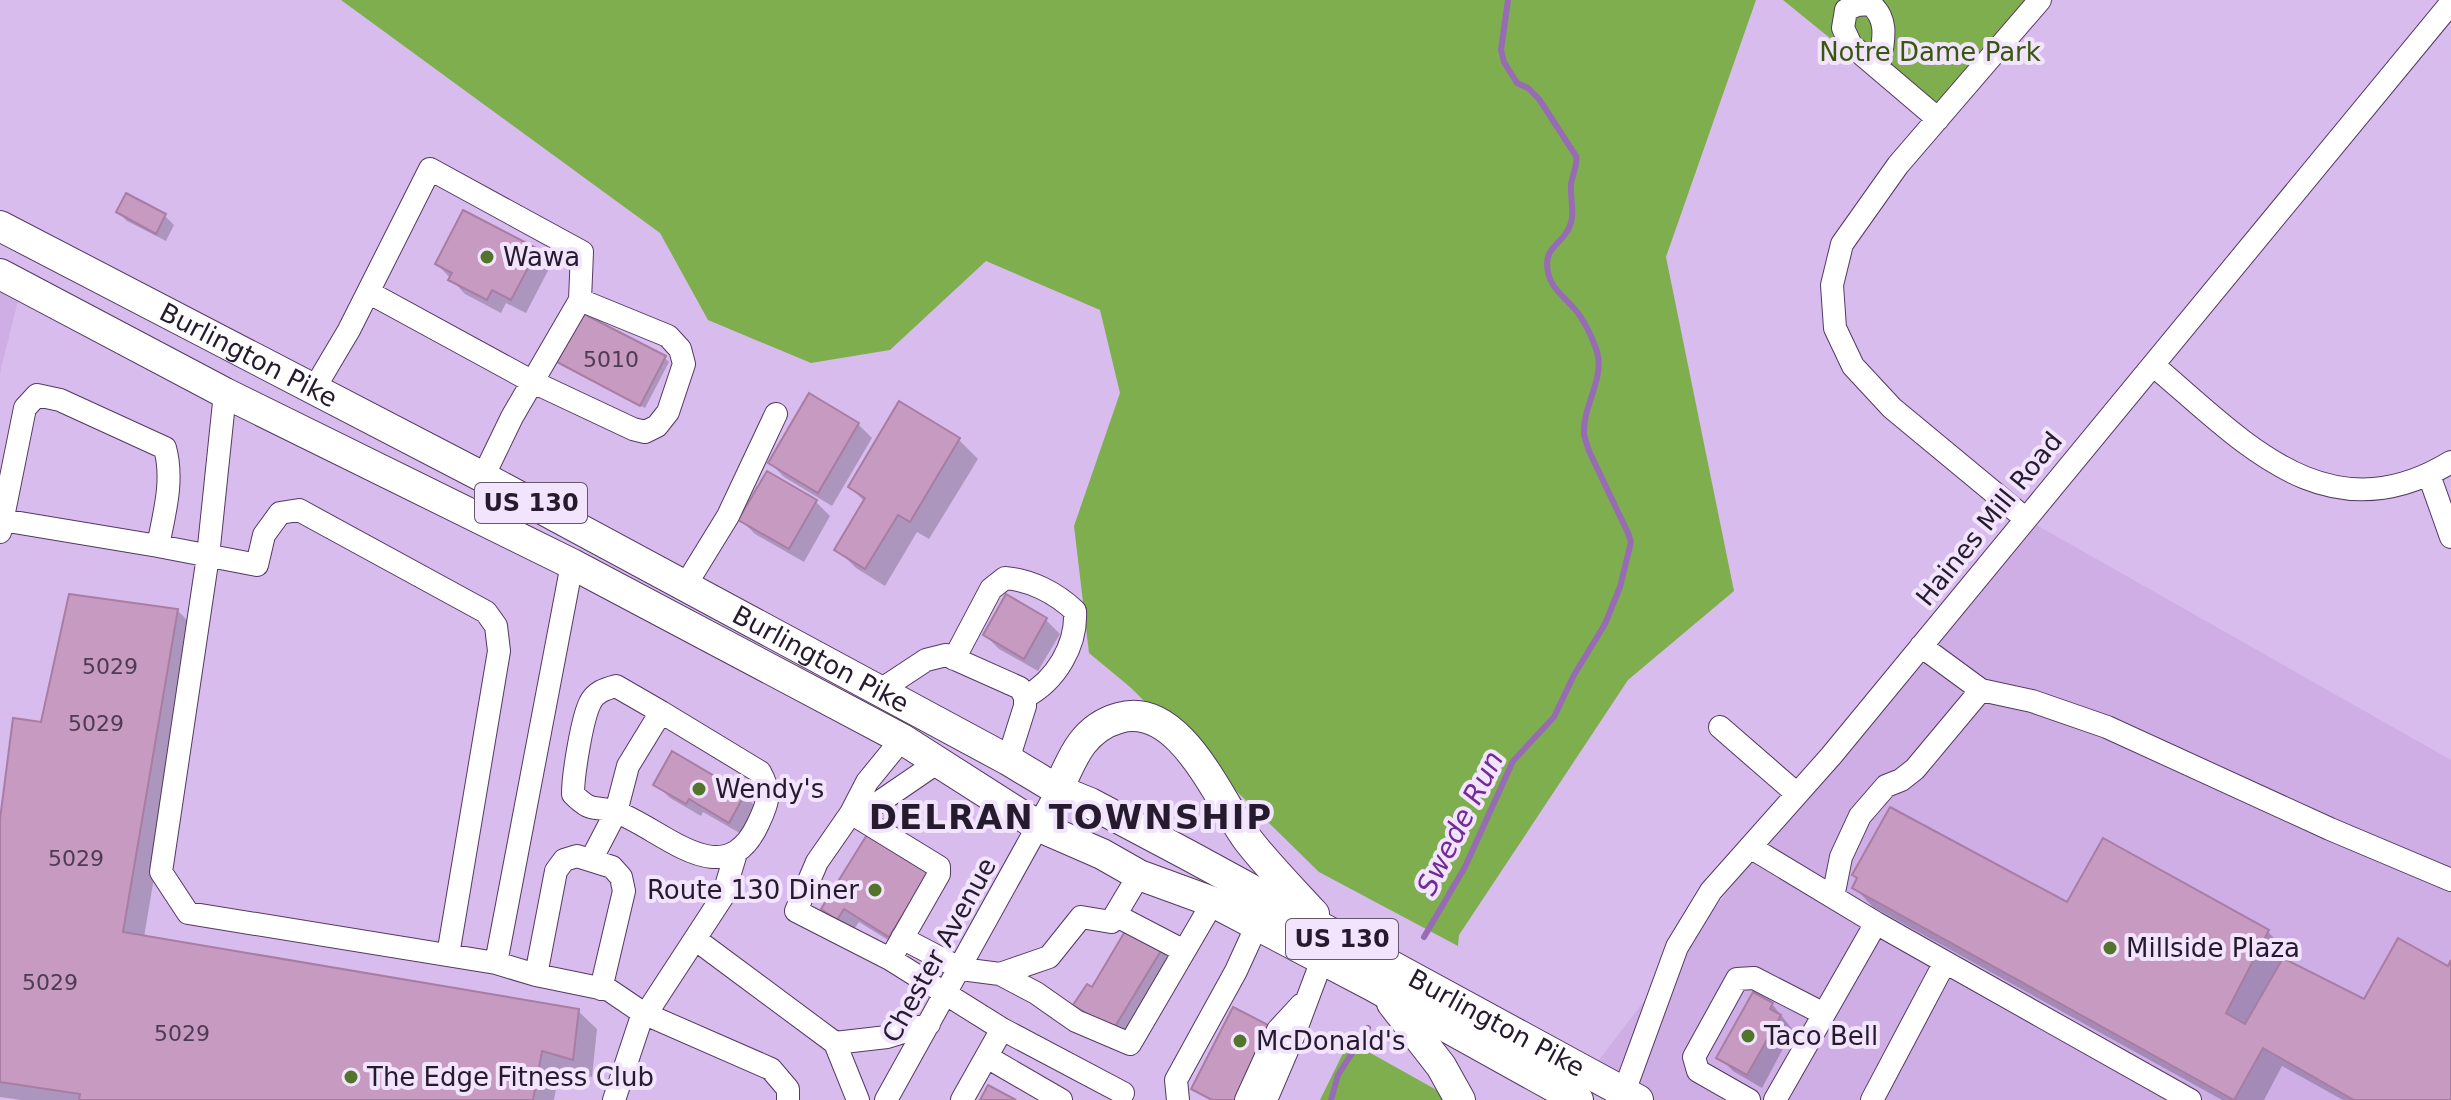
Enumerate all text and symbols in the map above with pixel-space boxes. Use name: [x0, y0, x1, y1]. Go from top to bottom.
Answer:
park label: Notre Dame Park: [1819, 37, 2041, 67]
place label: Wawa: [503, 242, 580, 272]
marker: Wawa: [478, 248, 496, 266]
street label: Burlington Pike: [155, 297, 342, 414]
house number: 5010: [583, 347, 639, 372]
street label: Haines Mill Road: [1910, 426, 2068, 612]
road number: US 130: [475, 483, 587, 523]
street label: Burlington Pike: [727, 599, 914, 719]
house number: 5029: [82, 654, 138, 679]
house number: 5029: [68, 711, 124, 736]
water label: Swede Run: [1410, 746, 1510, 900]
place label: Wendy's: [715, 774, 824, 804]
marker: Wendy's: [690, 780, 708, 798]
district label: DELRAN TOWNSHIP: [869, 797, 1273, 837]
house number: 5029: [48, 846, 104, 871]
street label: Chester Avenue: [876, 853, 1002, 1047]
place label: Route 130 Diner: [647, 875, 859, 905]
marker: Route 130 Diner: [866, 881, 884, 899]
road number: US 130: [1286, 919, 1398, 959]
place label: Millside Plaza: [2126, 933, 2300, 963]
marker: Millside Plaza: [2101, 939, 2119, 957]
street label: Burlington Pike: [1404, 963, 1590, 1083]
house number: 5029: [22, 970, 78, 995]
house number: 5029: [154, 1021, 210, 1046]
place label: Taco Bell: [1763, 1021, 1878, 1051]
place label: McDonald's: [1256, 1026, 1406, 1056]
marker: Taco Bell: [1739, 1027, 1757, 1045]
marker: McDonald's: [1231, 1032, 1249, 1050]
place label: The Edge Fitness Club: [366, 1062, 654, 1092]
marker: The Edge Fitness Club: [342, 1068, 360, 1086]

